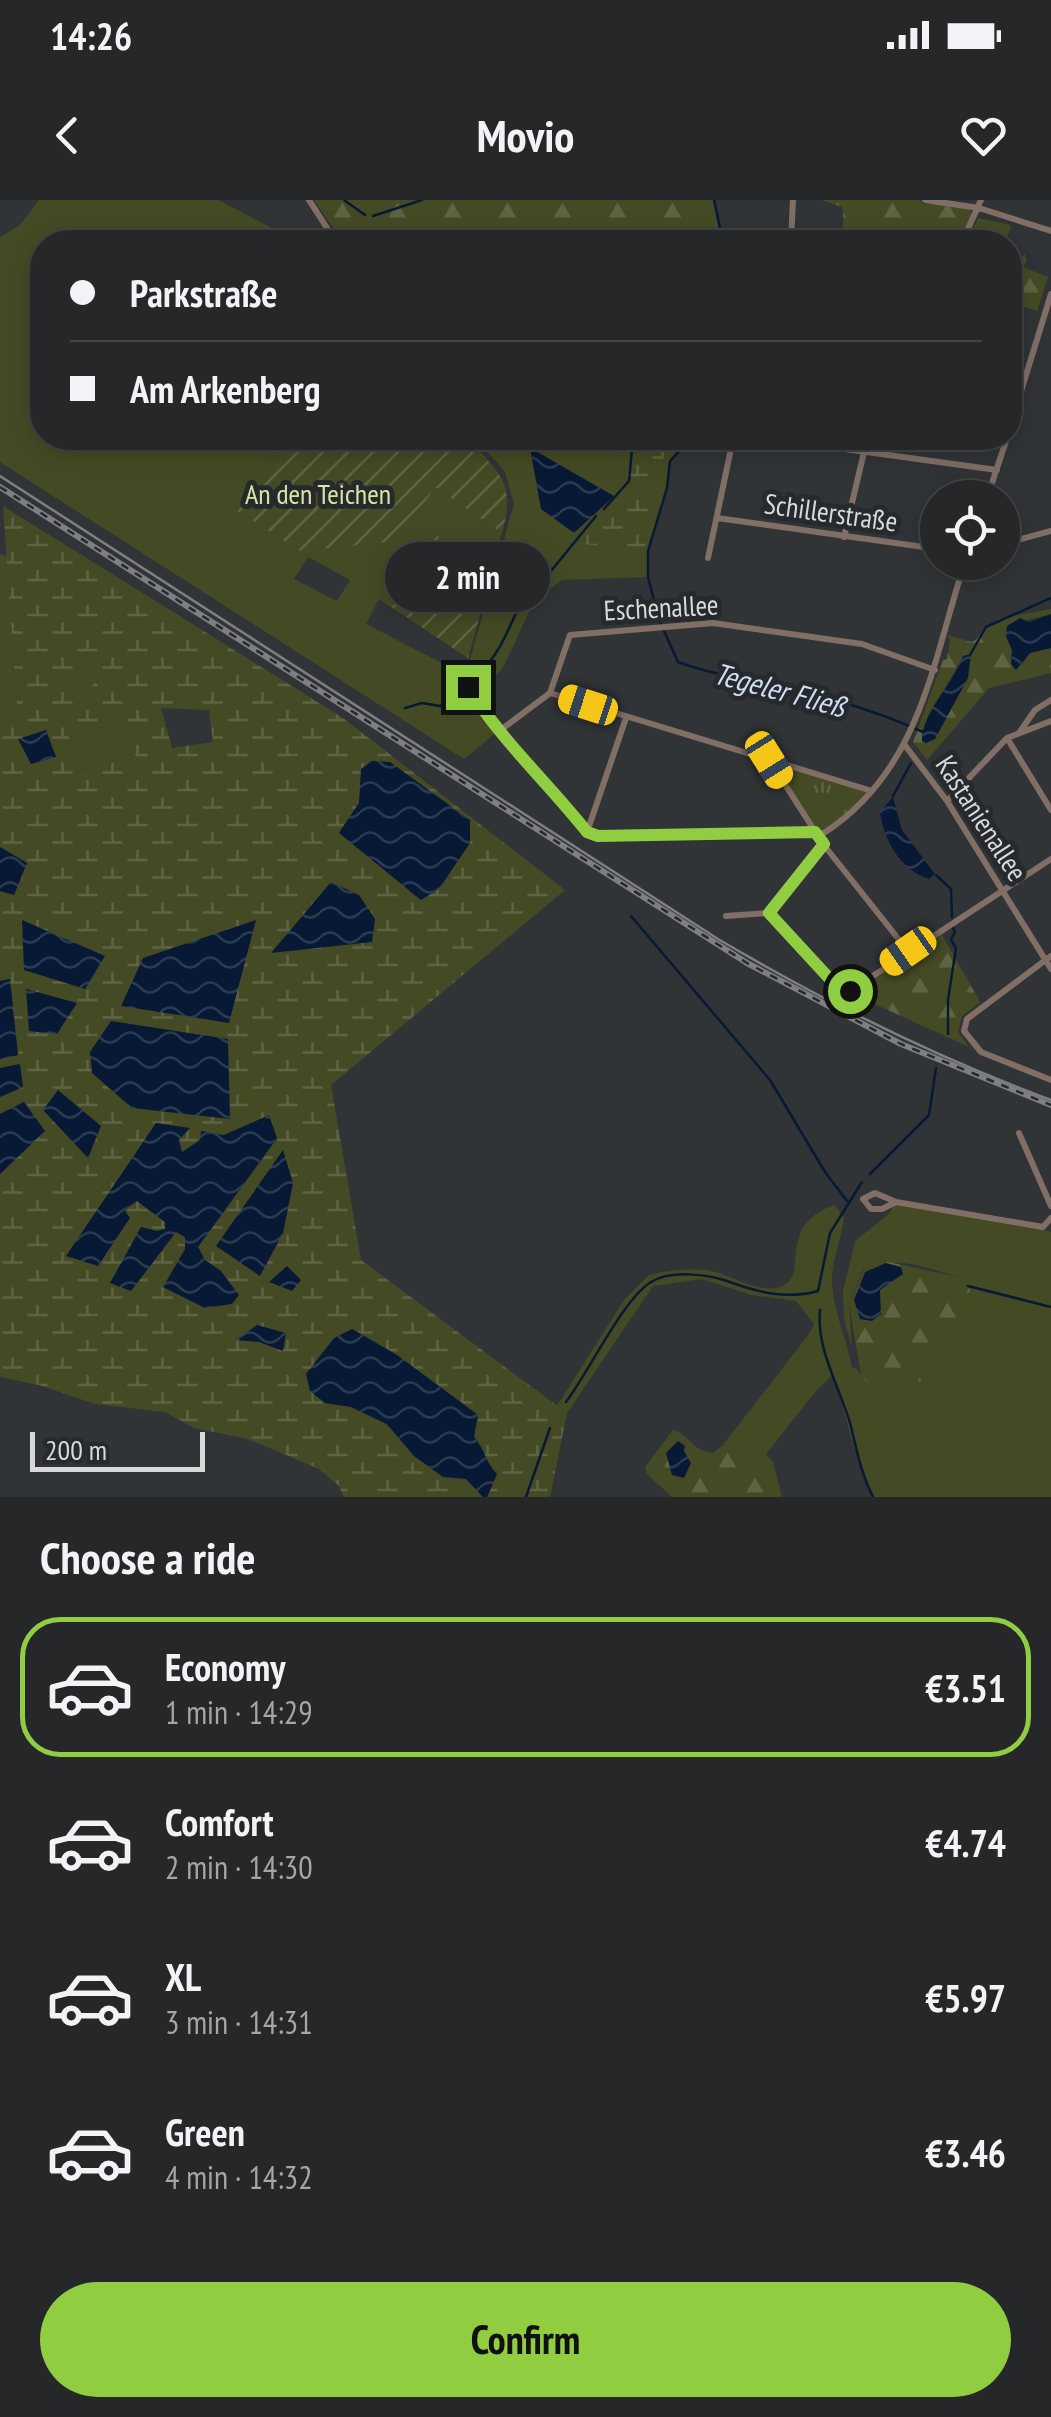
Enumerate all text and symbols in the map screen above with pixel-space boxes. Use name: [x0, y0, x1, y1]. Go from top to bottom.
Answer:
text: 14:26: [50, 11, 132, 60]
text: Movio: [477, 106, 574, 164]
icon: back: [40, 108, 95, 163]
icon: heart: [956, 108, 1011, 163]
text: Parkstraße: [130, 268, 278, 317]
text: Am Arkenberg: [130, 364, 321, 413]
park label: An den Teichen: [245, 475, 391, 512]
map controls: [920, 480, 1020, 580]
button: locate: [920, 480, 1020, 580]
street label: Schillerstraße: [762, 484, 900, 540]
callout: 2 min: [386, 542, 550, 612]
text: 2 min: [435, 556, 500, 598]
street label: Eschenallee: [603, 586, 719, 628]
water label: Tegeler Fließ: [710, 653, 852, 726]
route end: [446, 665, 491, 710]
car: [555, 681, 621, 729]
car: [740, 727, 798, 793]
street label: Kastanienallee: [928, 748, 1036, 888]
car: [875, 922, 941, 980]
route start: [828, 969, 873, 1014]
scale bar: [30, 1427, 205, 1472]
text: 200 m: [45, 1431, 107, 1468]
text: Choose a ride: [40, 1528, 255, 1586]
icon: car: [45, 1642, 135, 1732]
text: Economy: [165, 1642, 285, 1691]
text: €3.51: [925, 1663, 1006, 1712]
text: 1 min · 14:29: [165, 1691, 313, 1733]
icon: car: [45, 1797, 135, 1887]
text: Comfort: [165, 1797, 274, 1846]
text: €4.74: [925, 1818, 1006, 1867]
text: 2 min · 14:30: [165, 1846, 313, 1888]
icon: car: [45, 1952, 135, 2042]
text: XL: [165, 1952, 201, 2001]
text: €5.97: [925, 1973, 1006, 2022]
text: 3 min · 14:31: [165, 2001, 313, 2043]
icon: car: [45, 2107, 135, 2197]
text: Green: [165, 2107, 245, 2156]
text: €3.46: [925, 2128, 1006, 2177]
text: 4 min · 14:32: [165, 2156, 313, 2198]
button: Confirm: [40, 2282, 1011, 2397]

